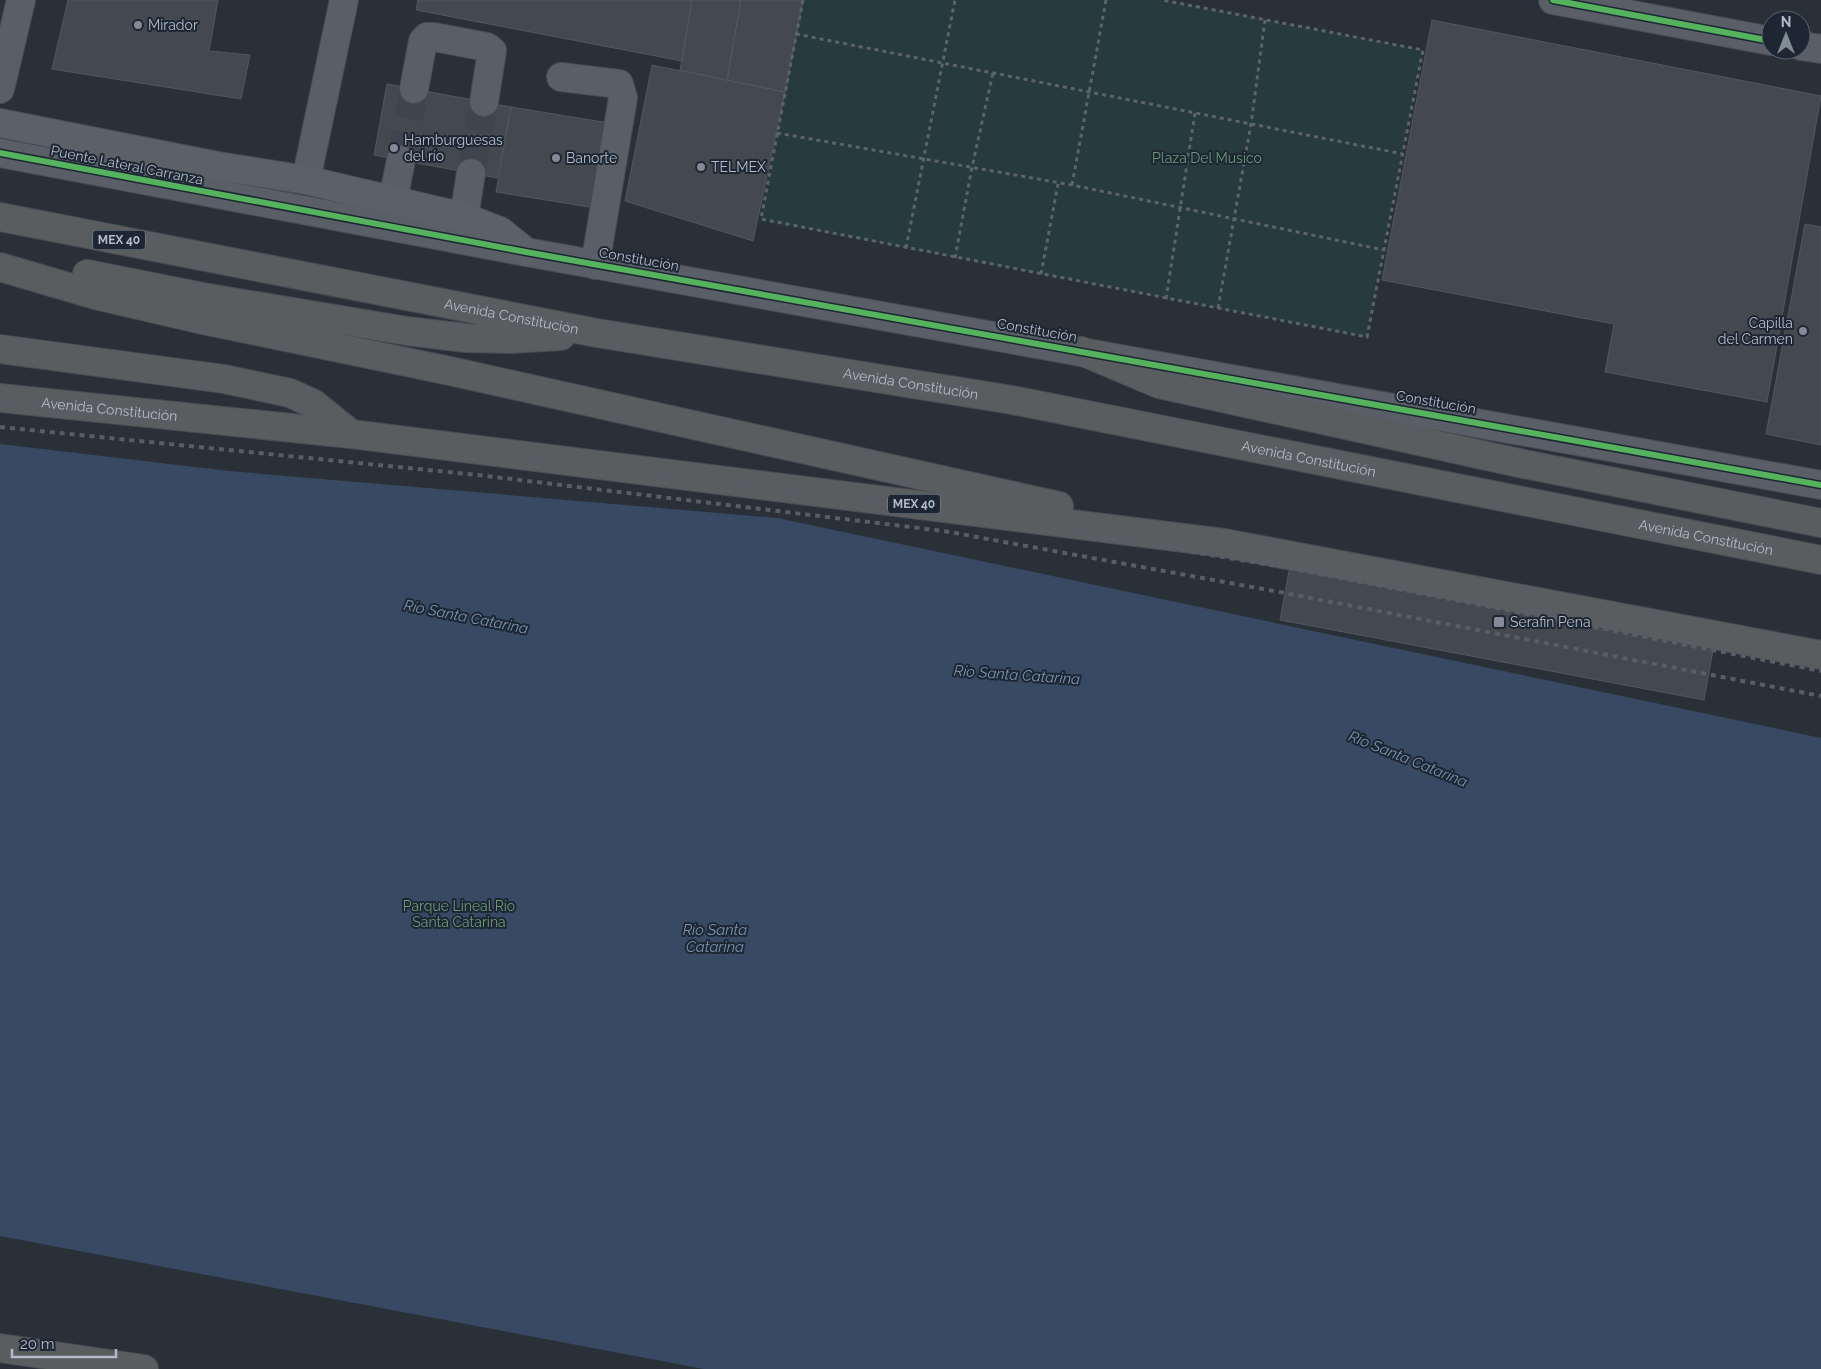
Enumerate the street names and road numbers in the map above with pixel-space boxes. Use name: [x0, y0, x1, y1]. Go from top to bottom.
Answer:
street label: Puente Lateral Carranza: [49, 142, 205, 188]
road number: MEX 40: [93, 230, 145, 250]
street label: Constitución: [598, 244, 680, 274]
street label: Avenida Constitución: [443, 295, 580, 337]
street label: Constitución: [996, 315, 1078, 345]
street label: Avenida Constitución: [842, 365, 979, 402]
street label: Constitución: [1395, 387, 1477, 417]
street label: Avenida Constitución: [41, 394, 178, 424]
street label: Avenida Constitución: [1240, 438, 1377, 480]
road number: MEX 40: [888, 494, 940, 514]
street label: Avenida Constitución: [1637, 516, 1775, 558]

